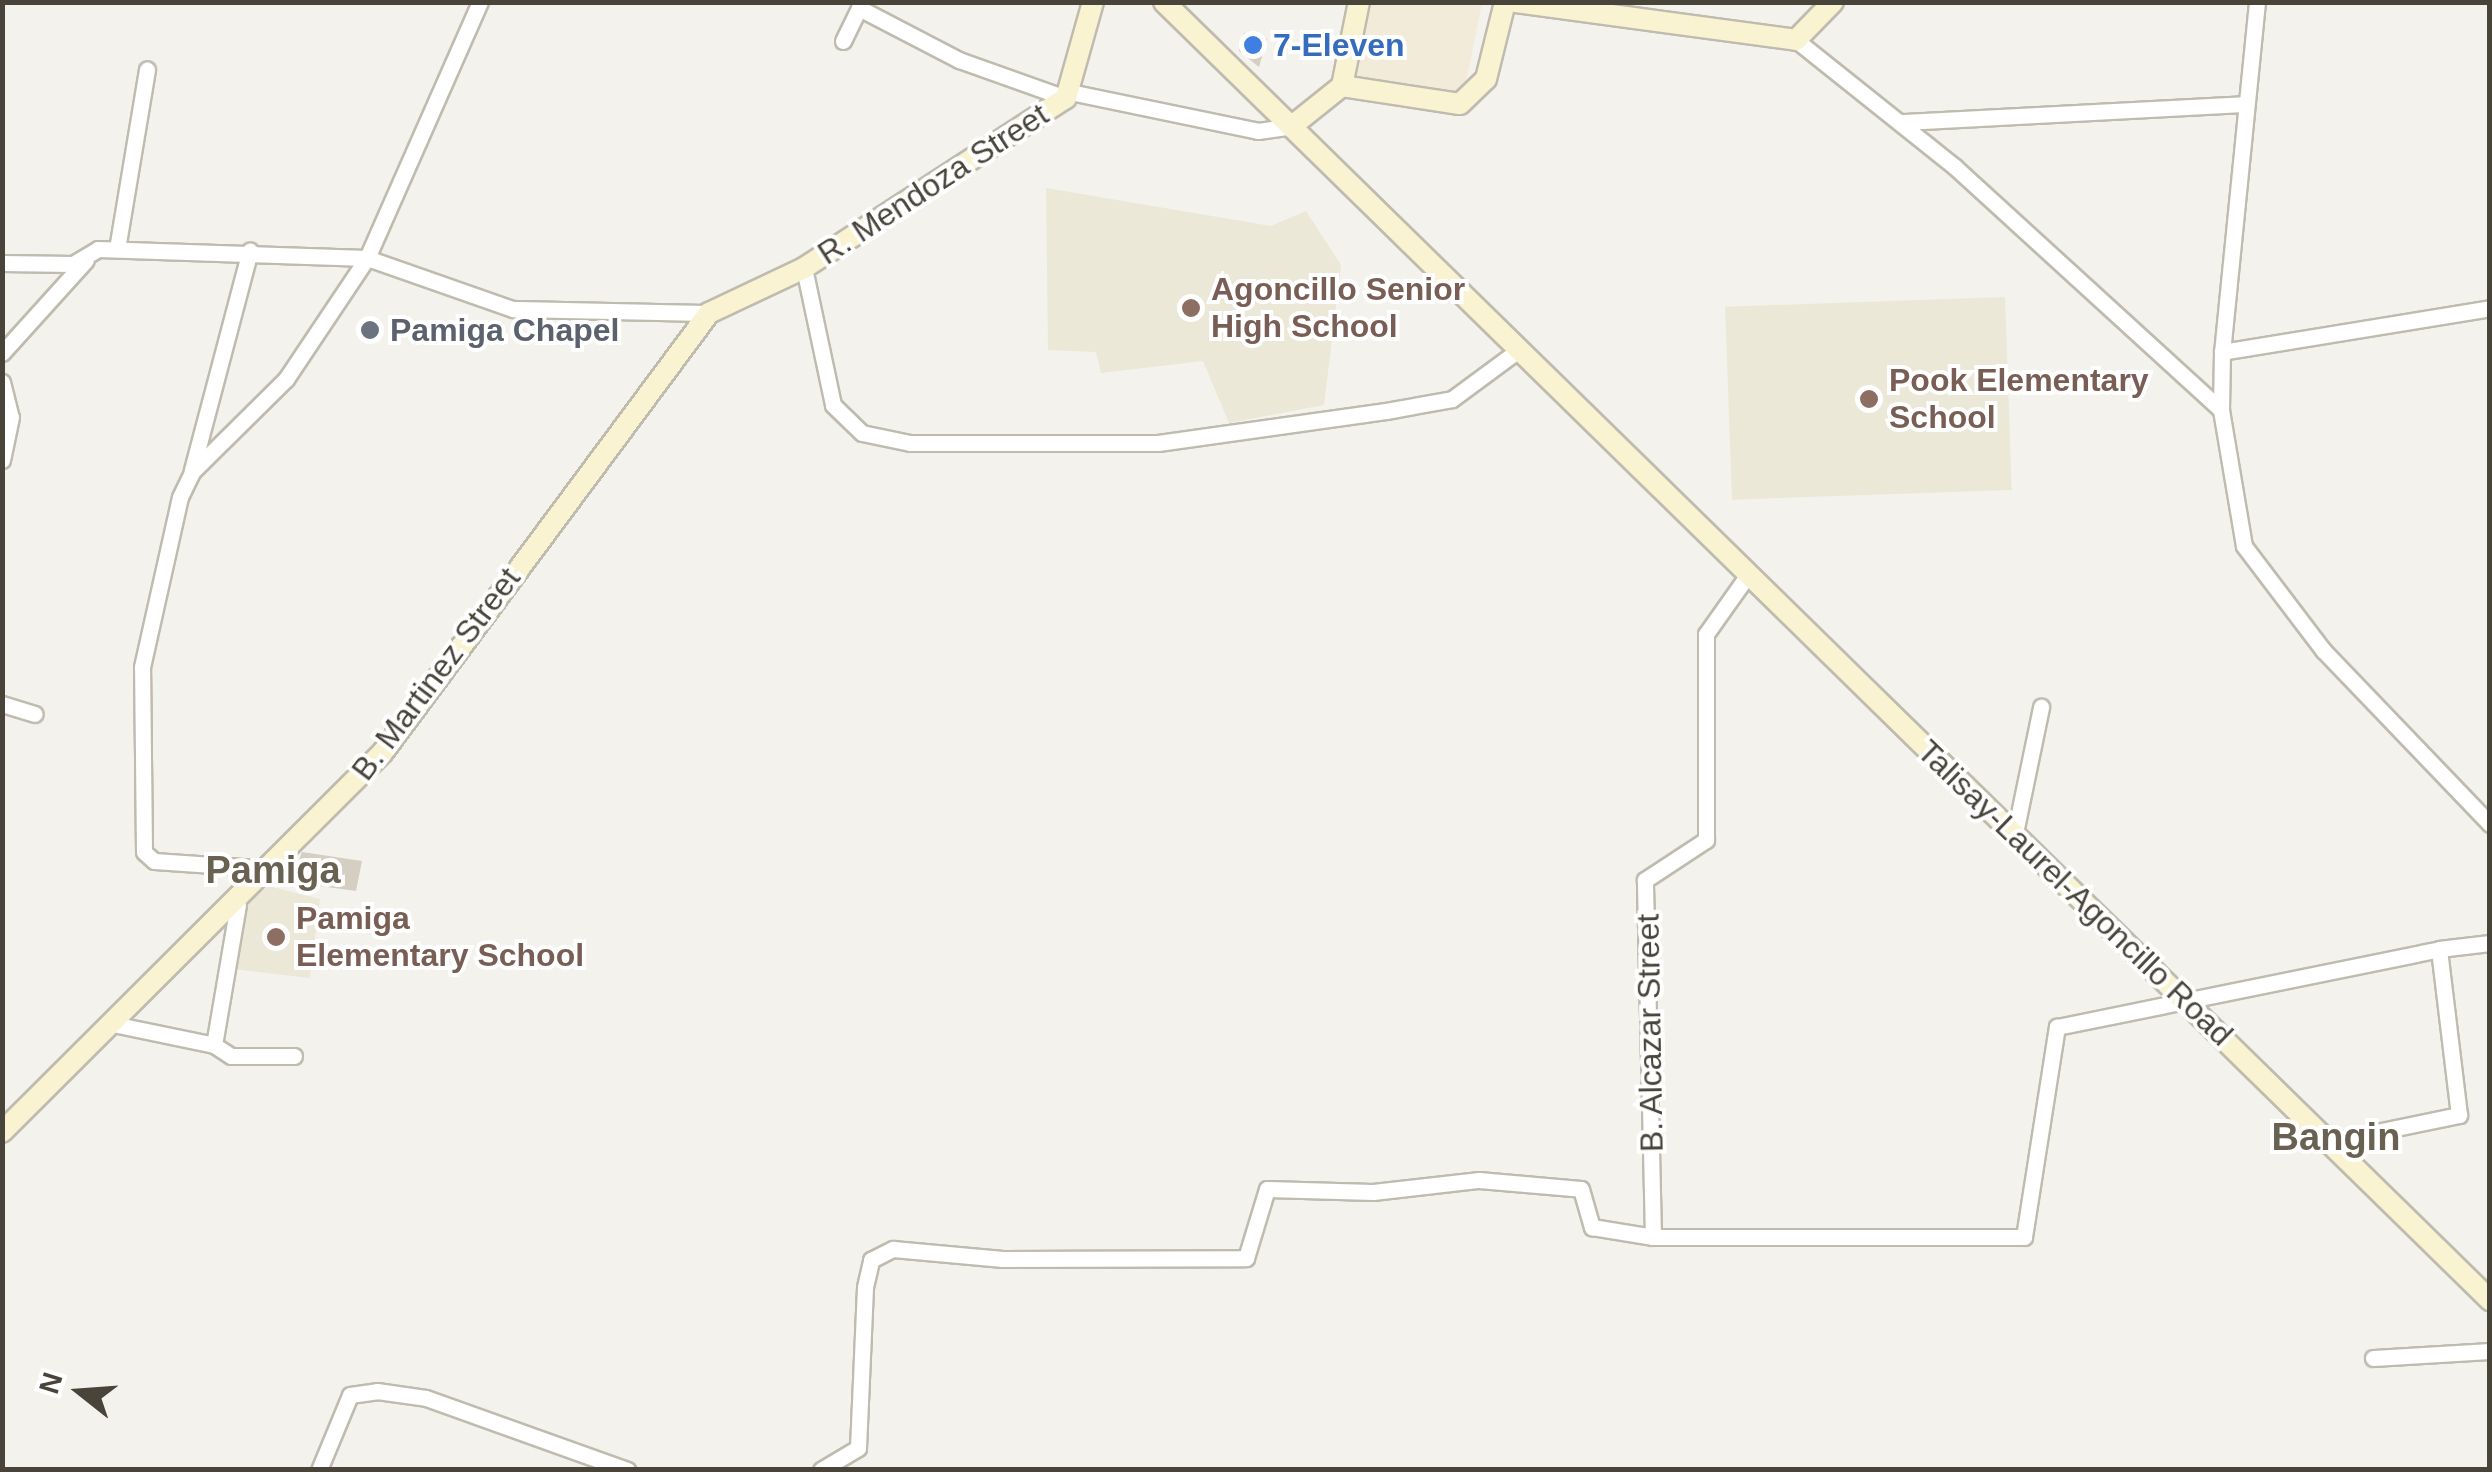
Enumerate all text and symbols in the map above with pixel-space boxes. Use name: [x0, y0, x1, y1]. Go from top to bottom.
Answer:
place label: 7-Eleven: [1273, 26, 1405, 64]
marker: 7-Eleven: [1242, 34, 1264, 56]
street label: R. Mendoza Street: [811, 95, 1055, 273]
place label: Agoncillo Senior High School: [1211, 271, 1465, 346]
marker: Agoncillo Senior High School: [1180, 297, 1202, 319]
place label: Pamiga Chapel: [390, 311, 619, 349]
marker: Pamiga Chapel: [359, 319, 381, 341]
place label: Pook Elementary School: [1889, 362, 2149, 437]
marker: Pook Elementary School: [1858, 388, 1880, 410]
street label: B. Martinez Street: [344, 560, 528, 788]
street label: Talisay-Laurel-Agoncillo Road: [1909, 732, 2241, 1054]
district label: Pamiga: [205, 848, 341, 894]
place label: Pamiga Elementary School: [296, 900, 584, 975]
street label: B. Alcazar Street: [1629, 913, 1671, 1153]
marker: Pamiga Elementary School: [265, 926, 287, 948]
district label: Bangin: [2272, 1115, 2400, 1161]
north arrow: [30, 1342, 130, 1442]
text: N: [33, 1369, 69, 1397]

